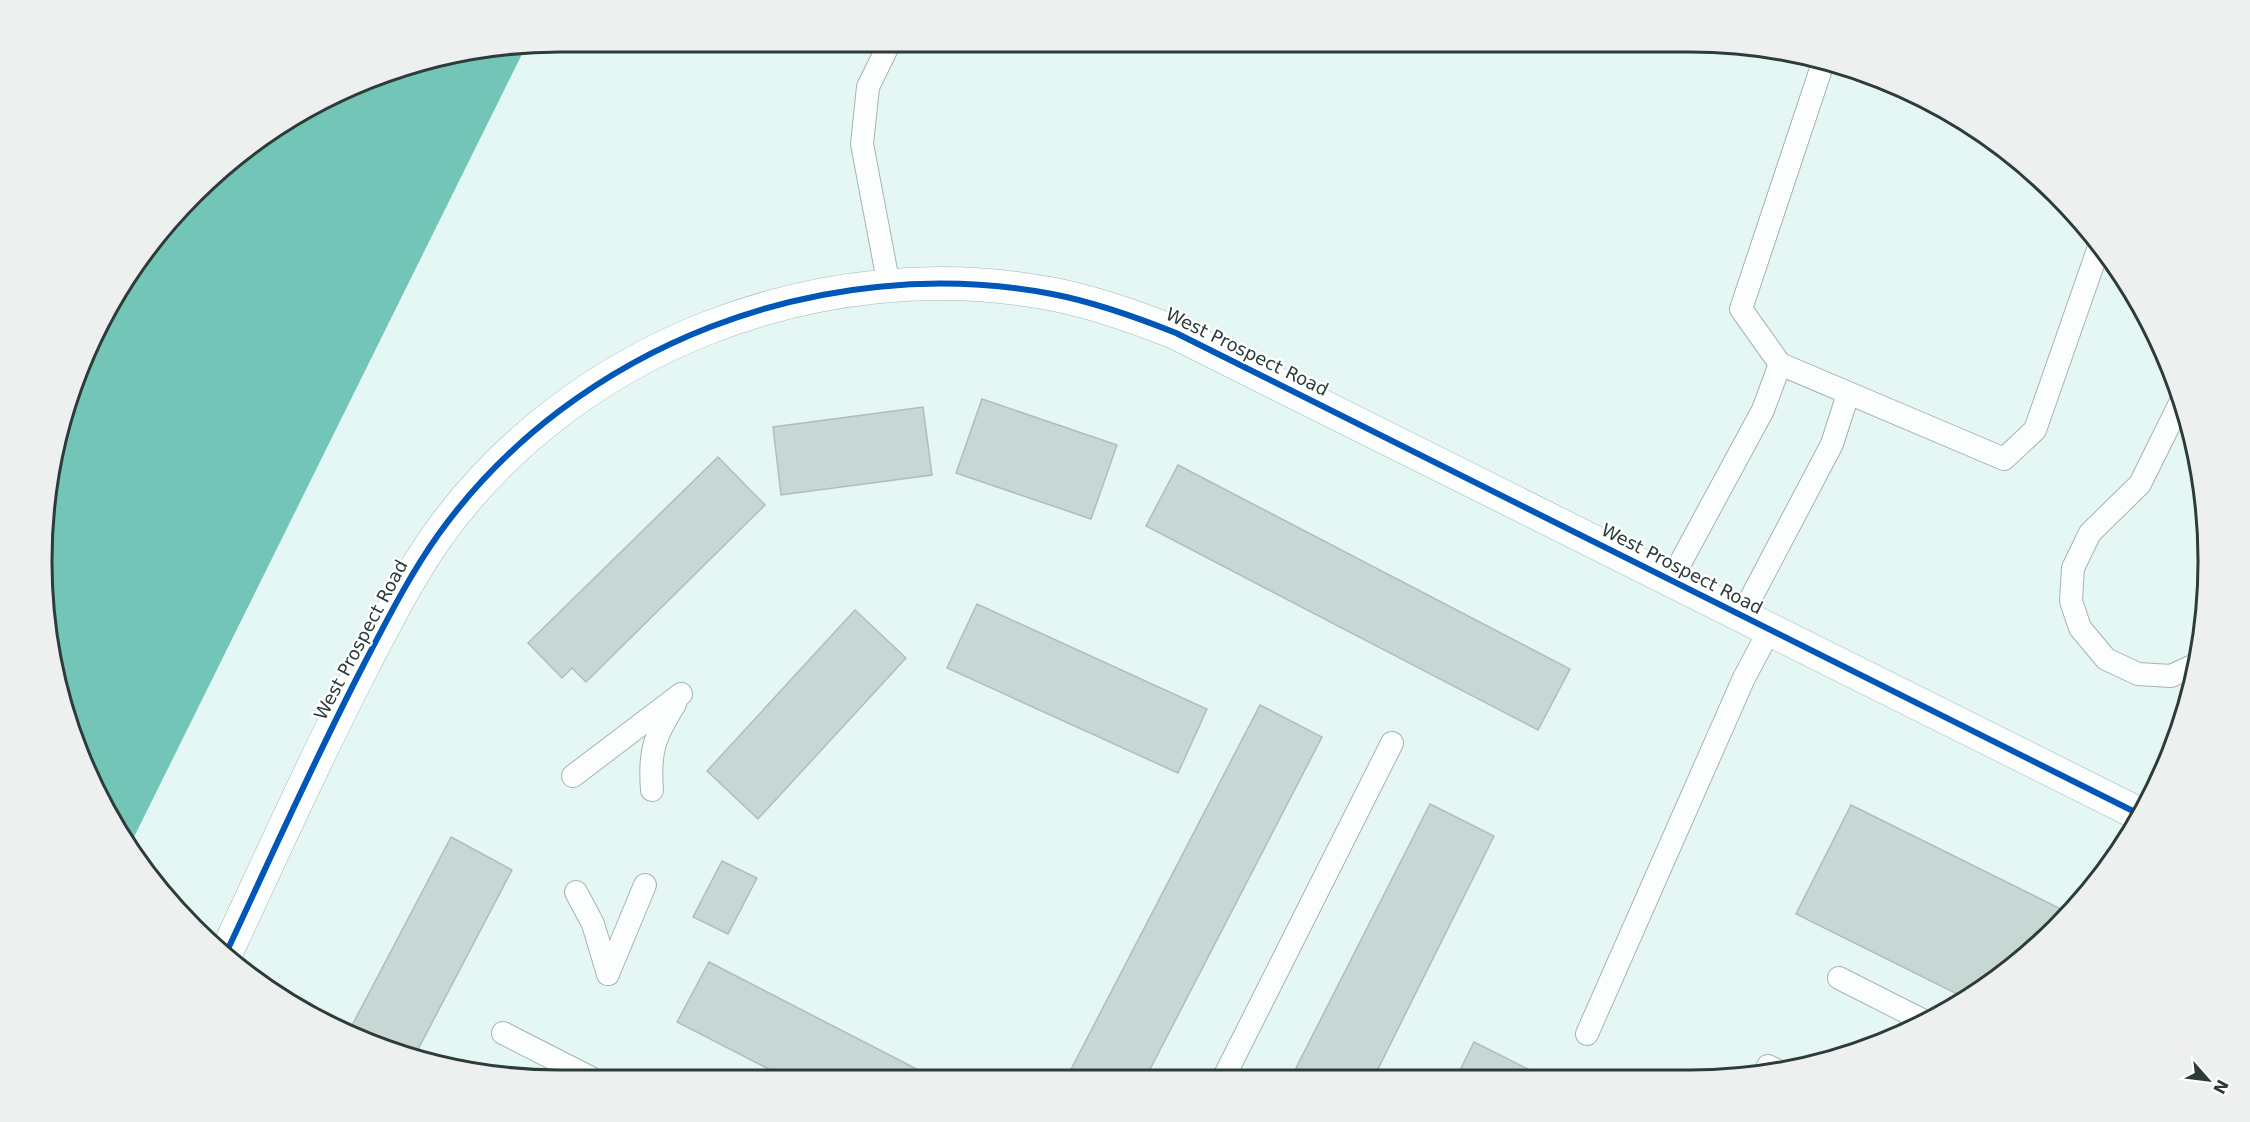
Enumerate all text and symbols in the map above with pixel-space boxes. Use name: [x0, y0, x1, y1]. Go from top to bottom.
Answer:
street label: West Prospect Road: [1163, 303, 1332, 400]
street label: West Prospect Road: [1598, 519, 1766, 618]
street label: West Prospect Road: [309, 556, 412, 723]
north arrow: [2178, 1050, 2238, 1110]
text: N: [2209, 1076, 2232, 1097]

